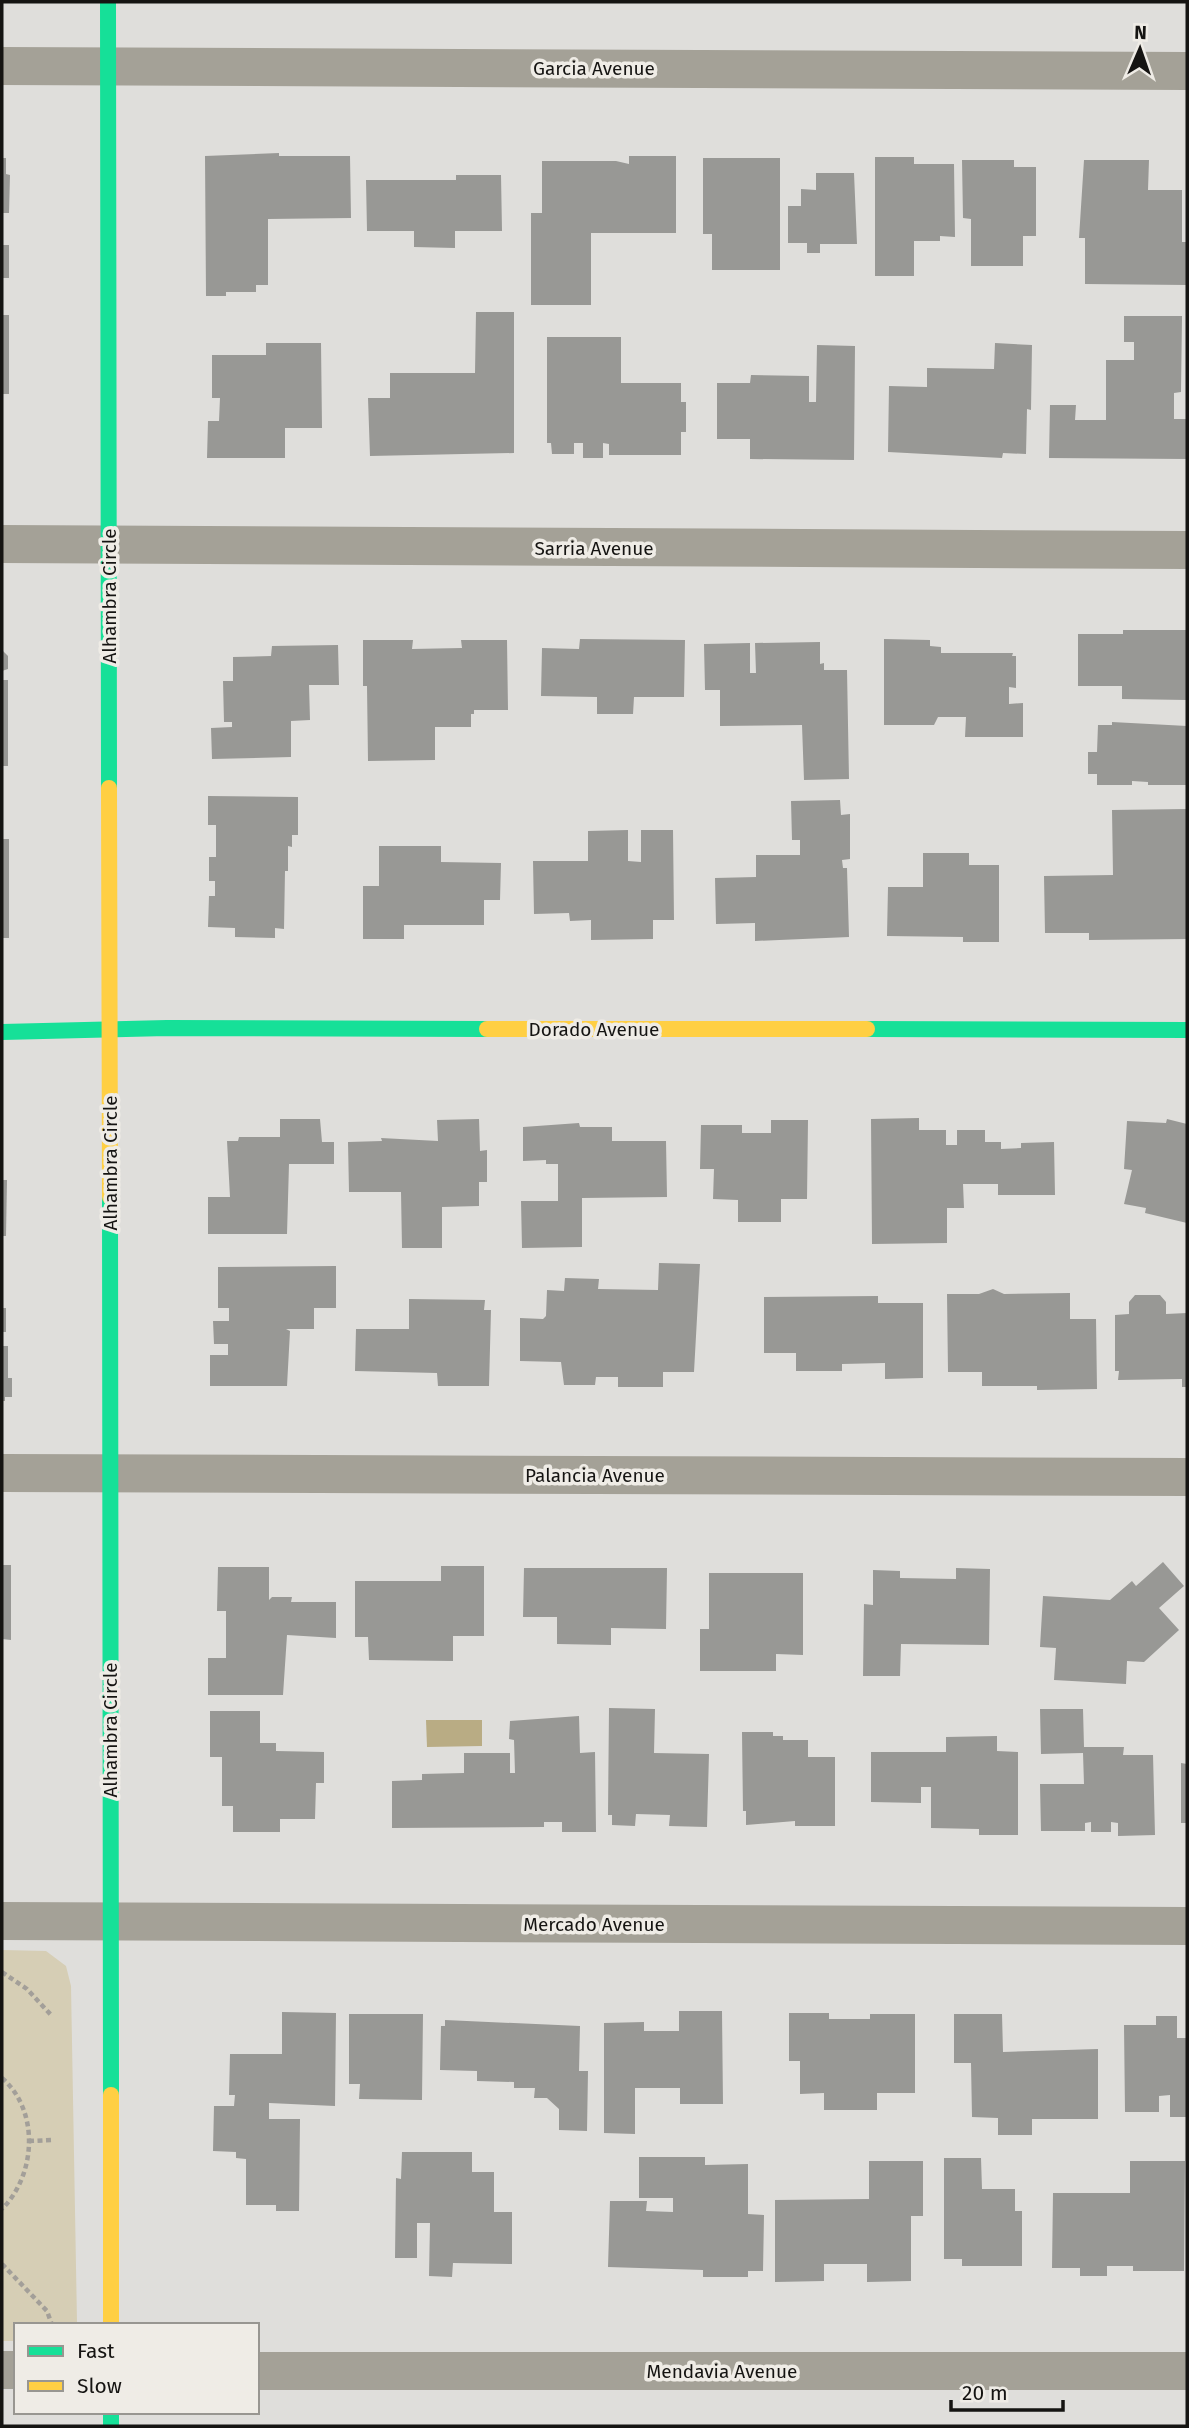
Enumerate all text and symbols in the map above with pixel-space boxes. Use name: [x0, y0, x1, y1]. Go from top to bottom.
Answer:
north arrow: [1105, 14, 1175, 84]
text: N: [1134, 21, 1147, 44]
street label: Garcia Avenue: [533, 57, 655, 80]
street label: Alhambra Circle: [98, 528, 121, 664]
street label: Sarria Avenue: [534, 537, 654, 560]
street label: Dorado Avenue: [529, 1018, 659, 1041]
street label: Alhambra Circle: [99, 1095, 122, 1231]
street label: Palancia Avenue: [525, 1464, 665, 1487]
street label: Alhambra Circle: [99, 1662, 122, 1798]
street label: Mercado Avenue: [523, 1913, 665, 1936]
legend: [14, 2323, 259, 2414]
text: Fast: [77, 2338, 115, 2364]
street label: Mendavia Avenue: [647, 2360, 797, 2383]
scale bar: [951, 2368, 1063, 2412]
text: Slow: [77, 2373, 122, 2399]
text: 20 m: [962, 2380, 1008, 2406]

